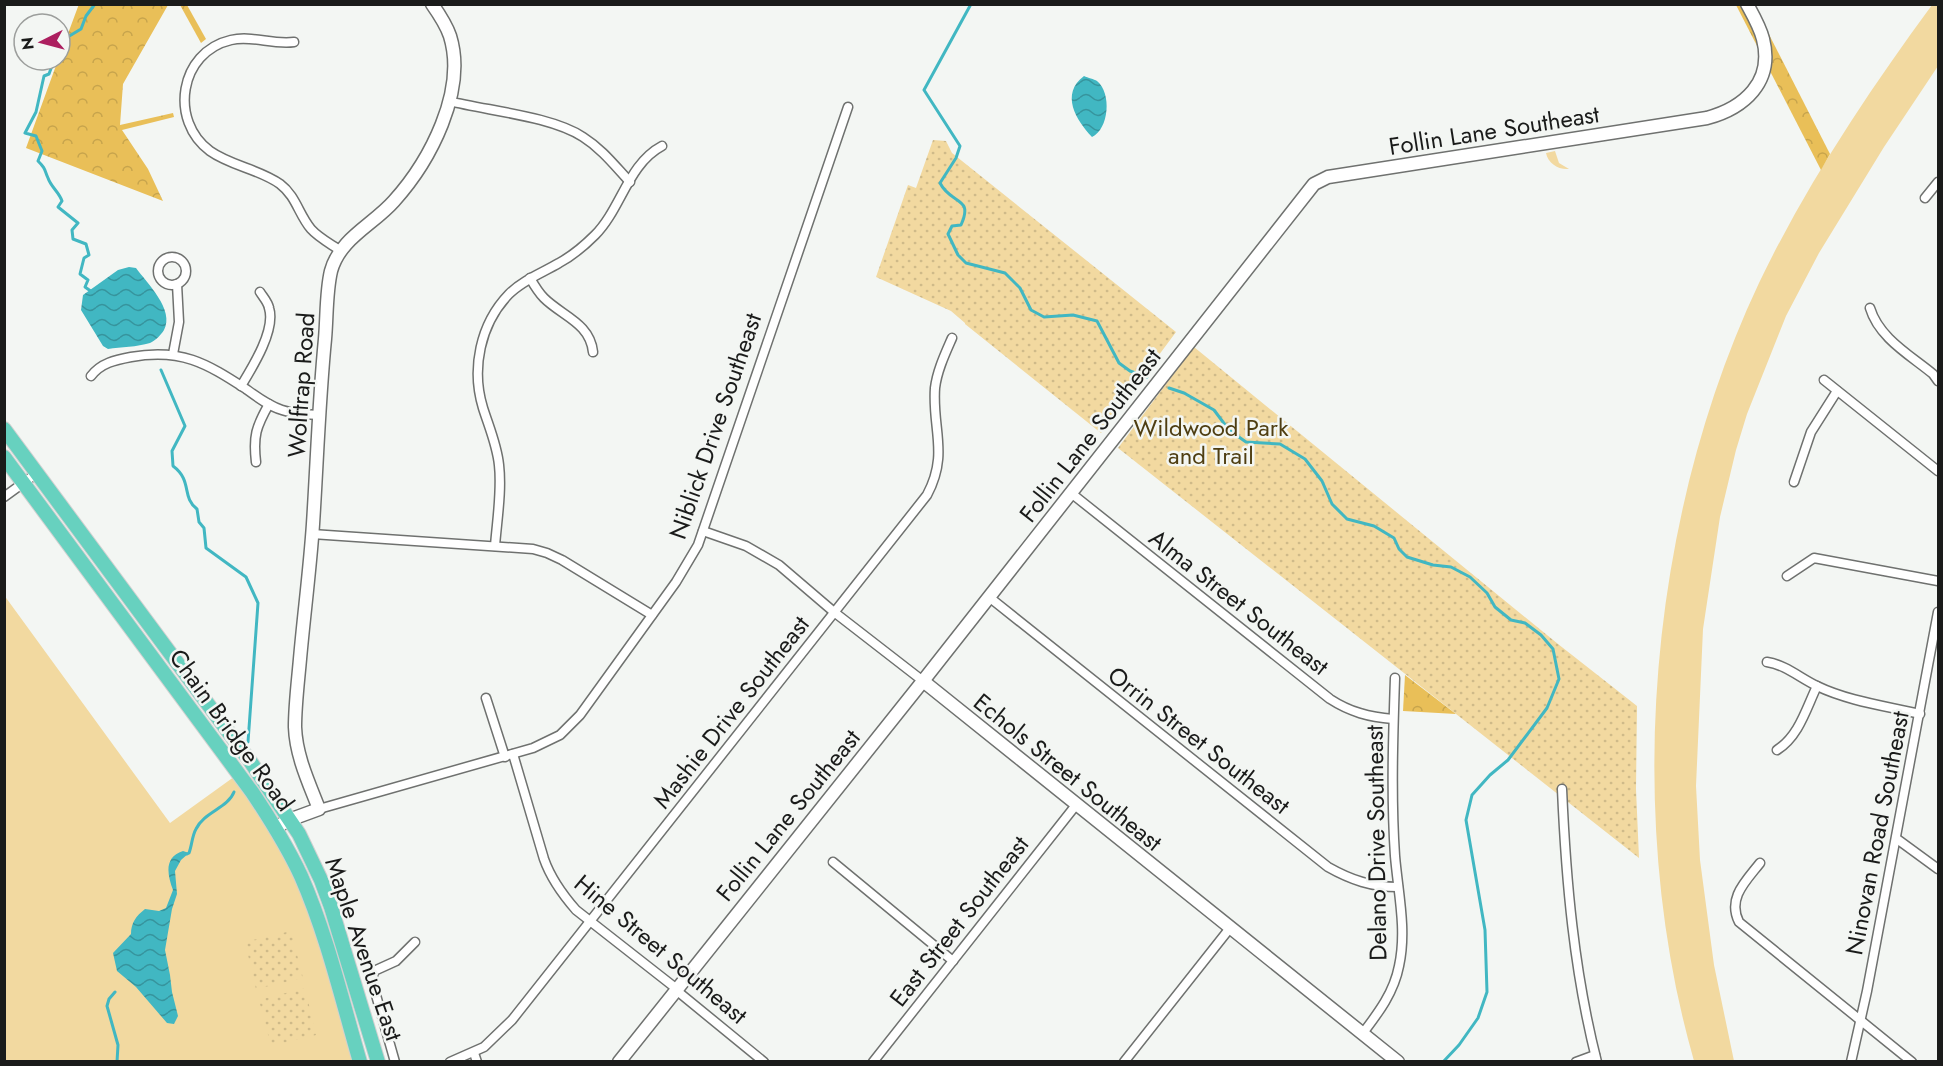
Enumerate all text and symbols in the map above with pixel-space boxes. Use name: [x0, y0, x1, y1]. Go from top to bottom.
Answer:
north arrow: [12, 12, 72, 72]
text: N: [15, 36, 40, 51]
street label: Follin Lane Southeast: [1386, 96, 1602, 164]
street label: Niblick Drive Southeast: [660, 308, 770, 544]
street label: Wolftrap Road: [278, 311, 324, 459]
street label: Follin Lane Southeast: [1011, 340, 1169, 530]
park label: Wildwood Park and Trail: [1133, 410, 1289, 473]
street label: Alma Street Southeast: [1142, 521, 1337, 684]
street label: Mashie Drive Southeast: [645, 608, 818, 816]
street label: Chain Bridge Road: [161, 642, 303, 818]
street label: Orrin Street Southeast: [1101, 658, 1298, 822]
street label: Echols Street Southeast: [966, 685, 1170, 859]
street label: Ninovan Road Southeast: [1836, 708, 1918, 958]
street label: Follin Lane Southeast: [708, 721, 869, 909]
street label: Delano Drive Southeast: [1356, 725, 1396, 961]
street label: East Street Southeast: [881, 828, 1037, 1014]
street label: Maple Avenue East: [316, 853, 412, 1046]
street label: Hine Street Southeast: [567, 866, 755, 1032]

